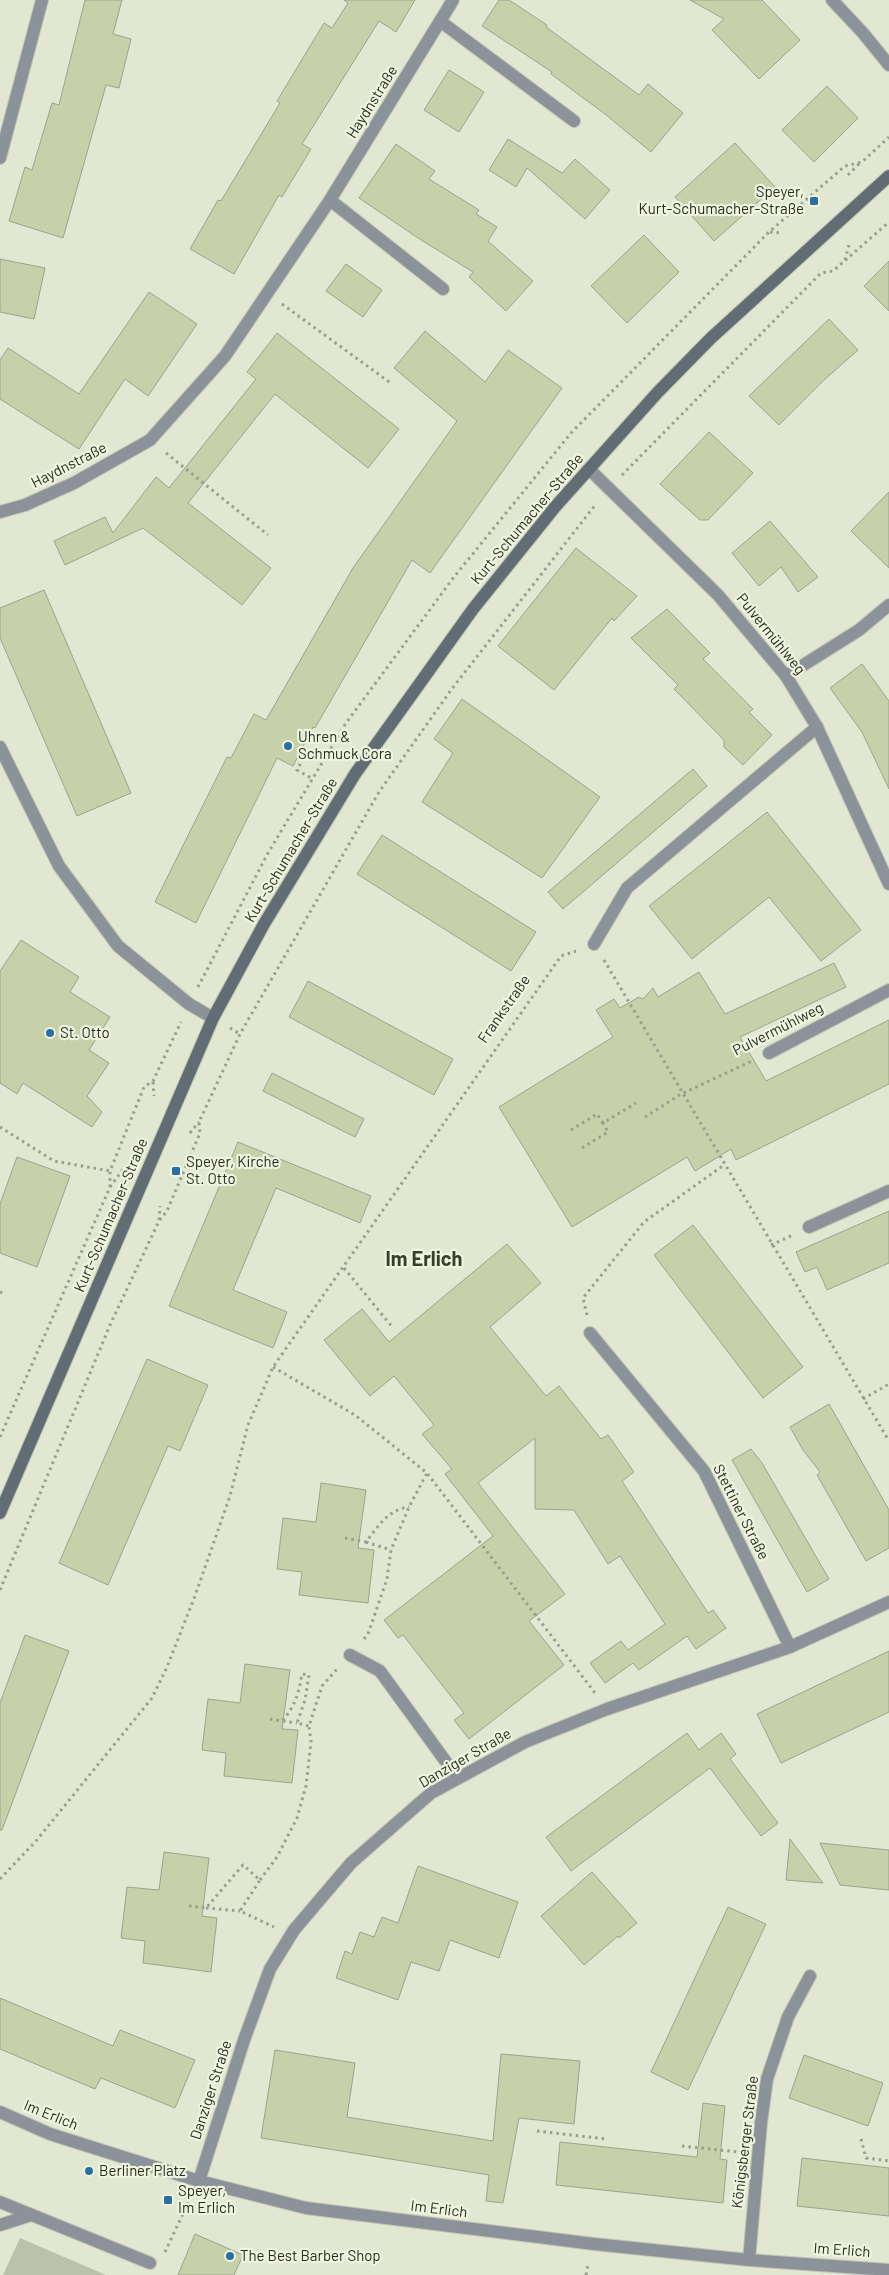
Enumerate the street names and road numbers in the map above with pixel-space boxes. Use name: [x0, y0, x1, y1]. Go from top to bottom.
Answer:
street label: Haydnstraße: [342, 62, 401, 141]
street label: Haydnstraße: [28, 437, 109, 491]
street label: Kurt-Schumacher-Straße: [466, 449, 586, 588]
street label: Pulvermühlweg: [734, 589, 810, 678]
street label: Kurt-Schumacher-Straße: [240, 774, 340, 925]
street label: Frankstraße: [473, 971, 533, 1046]
street label: Pulvermühlweg: [729, 998, 826, 1059]
street label: Kurt-Schumacher-Straße: [69, 1135, 151, 1294]
street label: Stettiner Straße: [710, 1461, 774, 1562]
street label: Danziger Straße: [415, 1723, 514, 1791]
street label: Danziger Straße: [185, 2038, 235, 2142]
street label: Königsberger Straße: [727, 2075, 761, 2209]
street label: Im Erlich: [22, 2095, 81, 2133]
street label: Im Erlich: [410, 2196, 469, 2220]
street label: Im Erlich: [813, 2238, 871, 2260]

